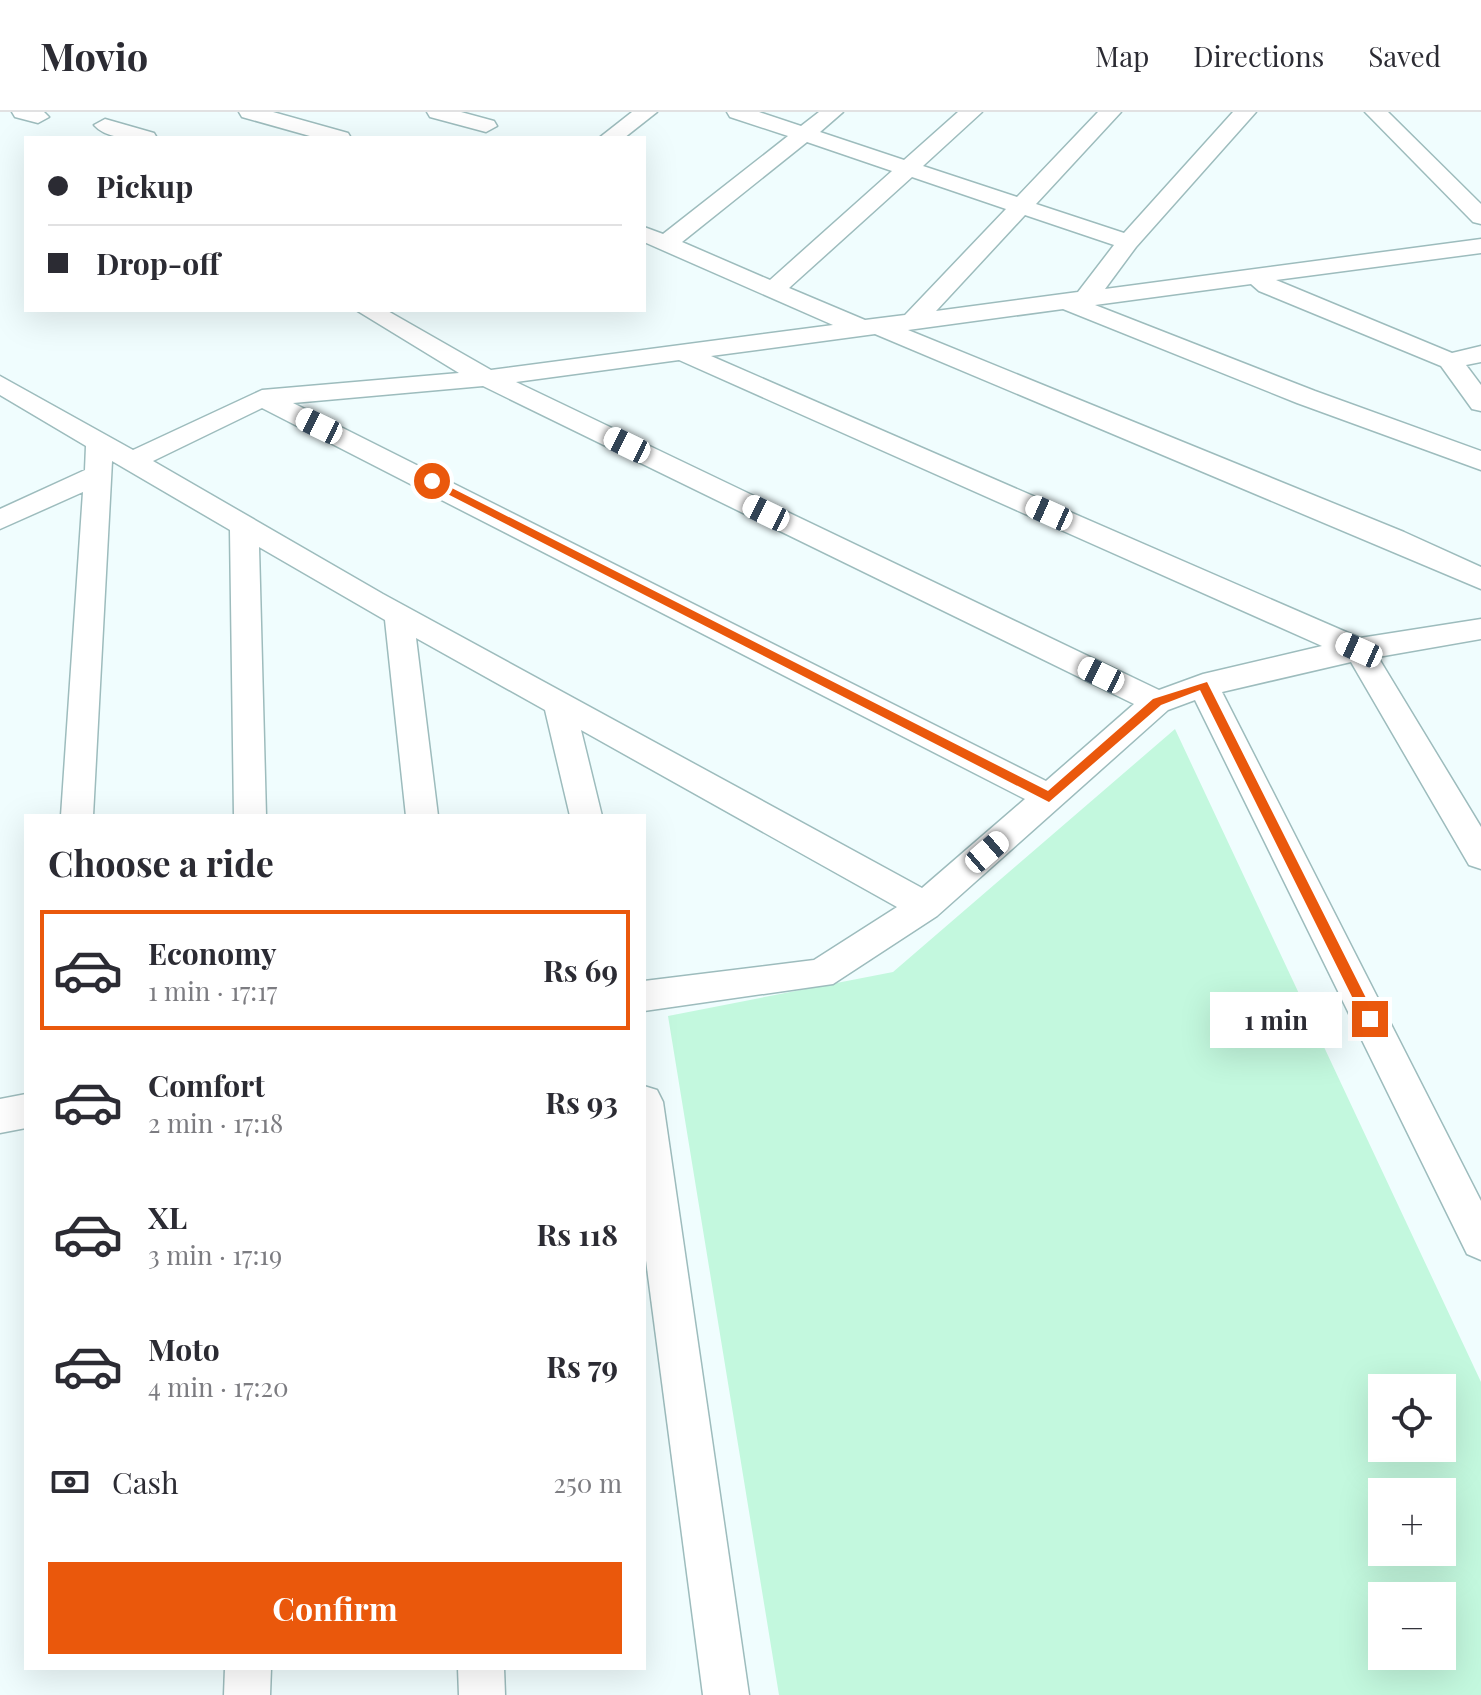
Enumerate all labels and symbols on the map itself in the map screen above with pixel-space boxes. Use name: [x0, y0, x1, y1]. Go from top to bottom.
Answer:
car: [292, 405, 346, 447]
car: [600, 424, 654, 466]
route start: [414, 463, 450, 499]
car: [739, 492, 793, 534]
car: [1022, 492, 1076, 534]
car: [1332, 629, 1386, 671]
car: [1074, 654, 1128, 696]
car: [961, 827, 1013, 877]
callout: 1 min: [1210, 991, 1342, 1047]
route end: [1352, 1001, 1388, 1037]

